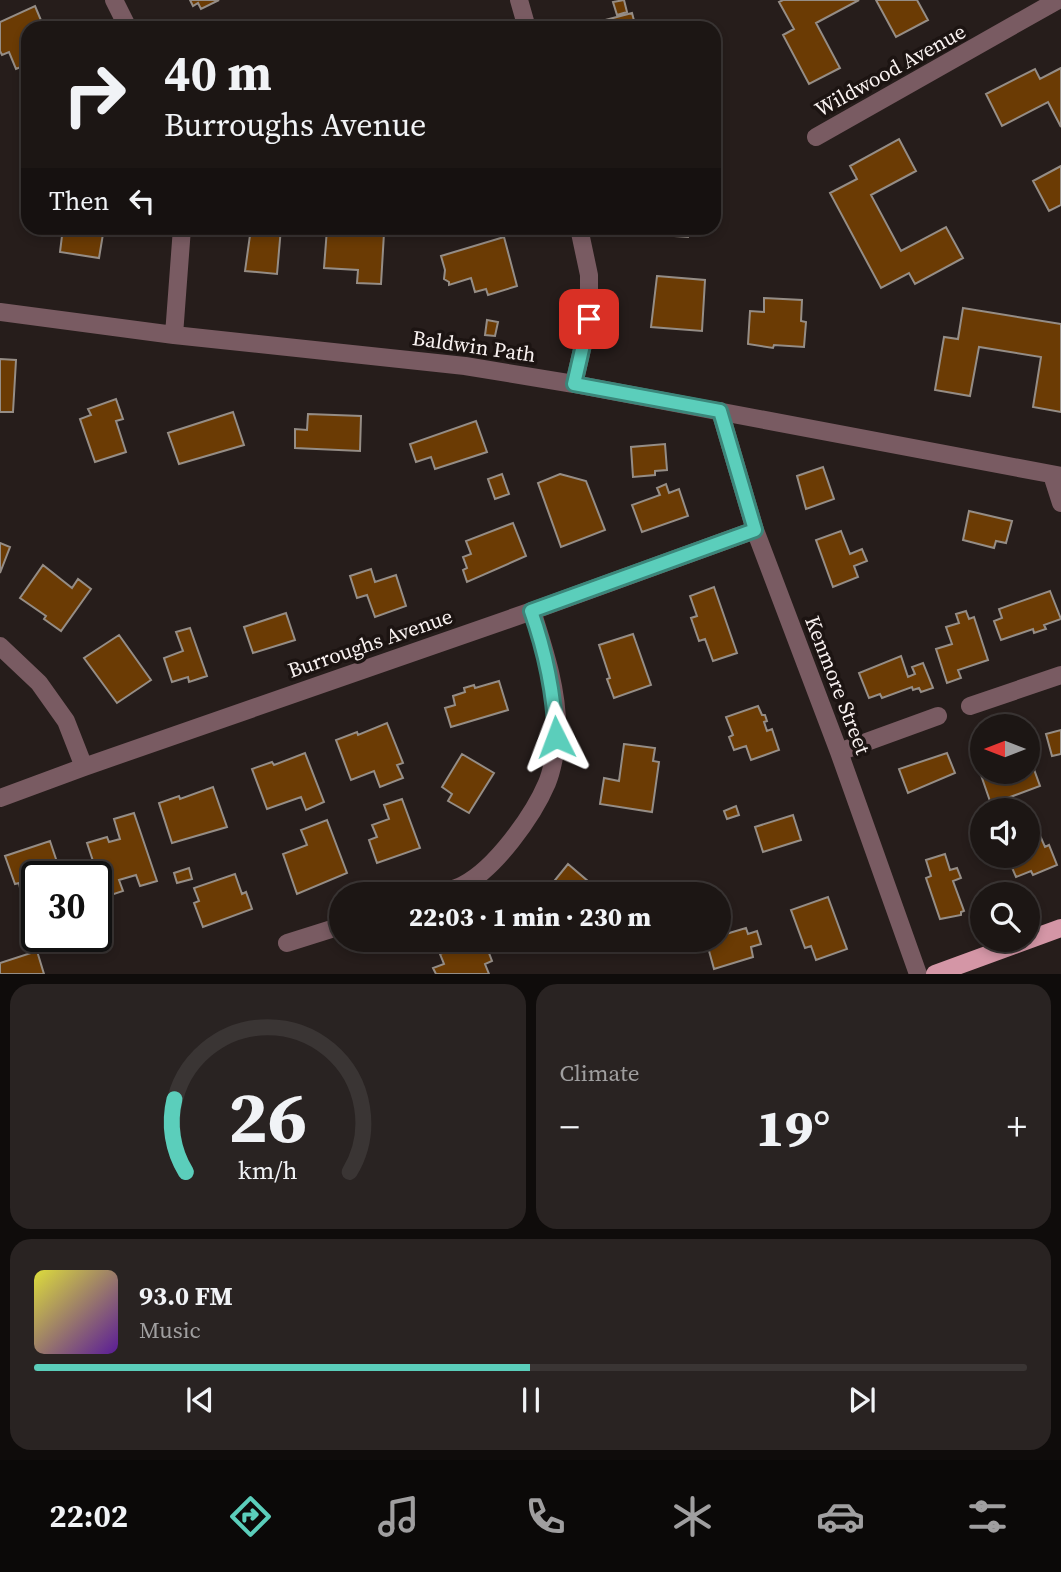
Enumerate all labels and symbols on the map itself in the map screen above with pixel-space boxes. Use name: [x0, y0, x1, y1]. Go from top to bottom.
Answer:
street label: Wildwood Avenue: [809, 16, 971, 124]
pin: [559, 289, 619, 349]
street label: Baldwin Path: [410, 323, 538, 369]
street label: Burroughs Avenue: [284, 601, 456, 685]
street label: Kenmore Street: [798, 612, 878, 759]
position arrow: [519, 700, 593, 774]
north arrow: [970, 714, 1040, 784]
speed limit sign: 30: [21, 861, 112, 952]

